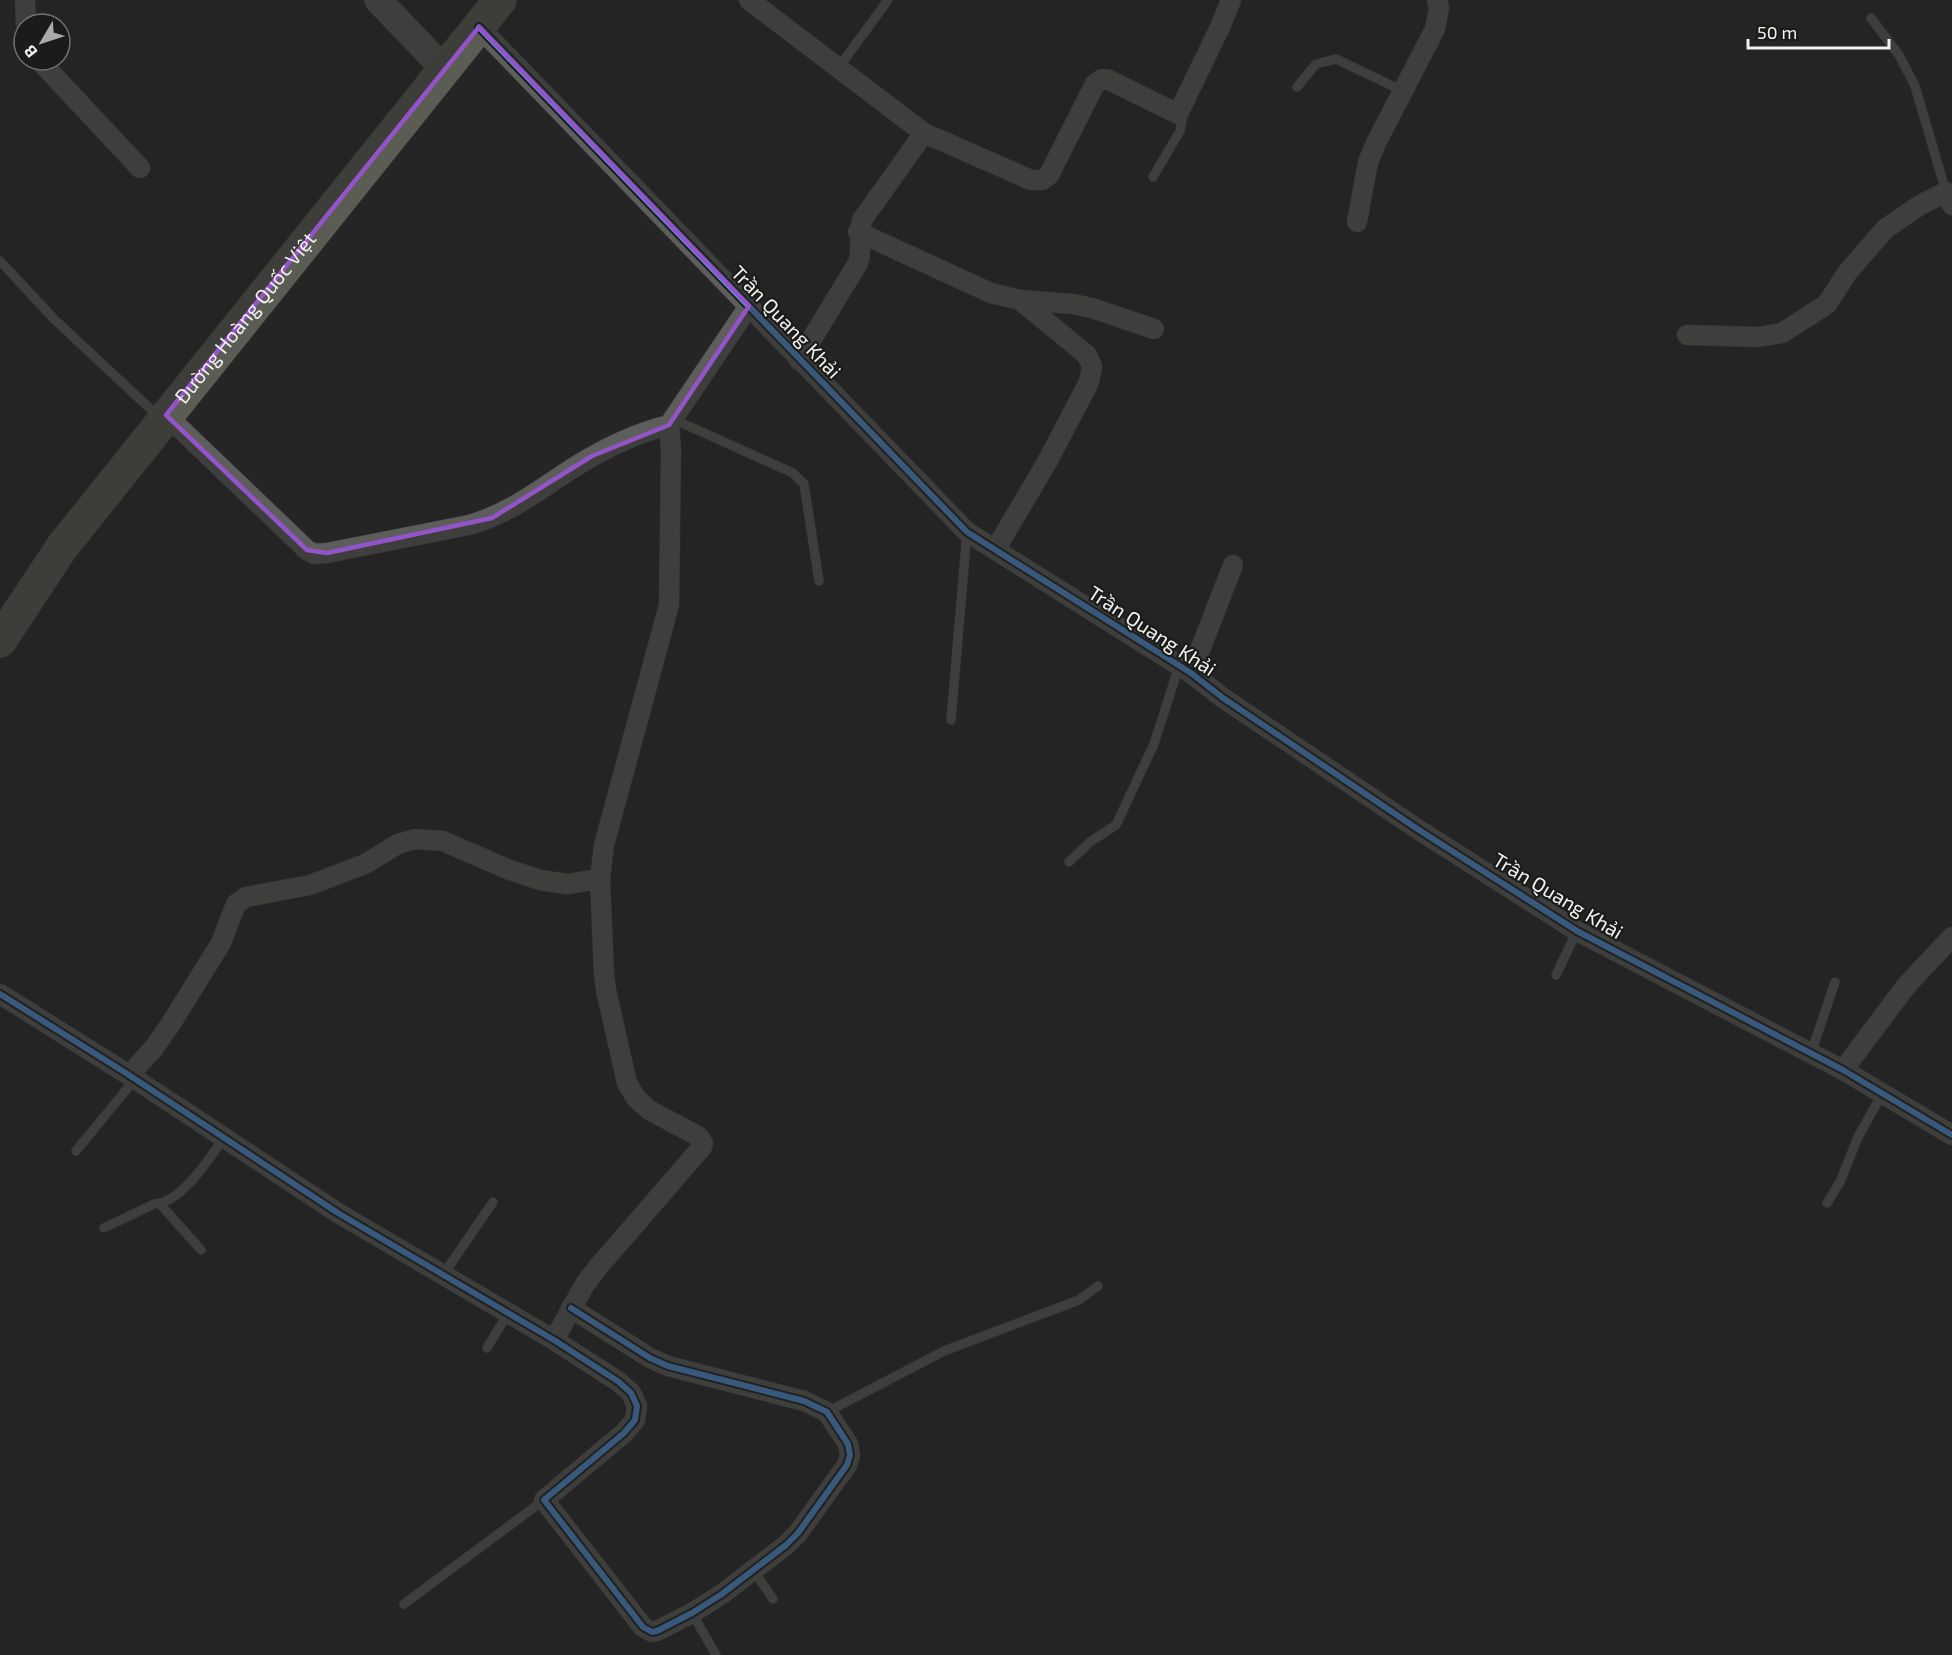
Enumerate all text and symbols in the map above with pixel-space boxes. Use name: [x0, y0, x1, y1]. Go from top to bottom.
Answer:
north arrow: [12, 12, 72, 72]
scale bar: [1748, 12, 1889, 50]
text: 50 m: [1757, 21, 1797, 43]
text: B: [19, 42, 41, 62]
street label: Đường Hoàng Quốc Việt: [169, 227, 321, 408]
street label: Trần Quang Khải: [727, 260, 846, 383]
street label: Trần Quang Khải: [1084, 580, 1221, 680]
street label: Trần Quang Khải: [1489, 847, 1628, 943]

